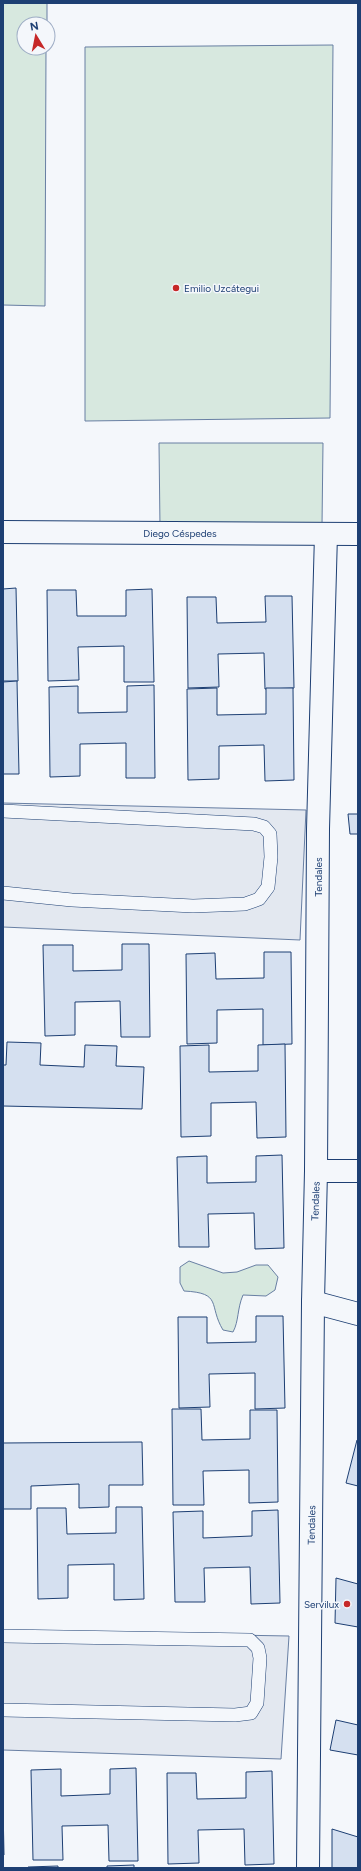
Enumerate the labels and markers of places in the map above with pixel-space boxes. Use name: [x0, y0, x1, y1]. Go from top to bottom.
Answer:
place label: Emilio Uzcátegui: [184, 282, 259, 295]
marker: Emilio Uzcátegui: [171, 283, 181, 293]
place label: Servilux: [304, 1598, 339, 1611]
marker: Servilux: [342, 1599, 352, 1609]

